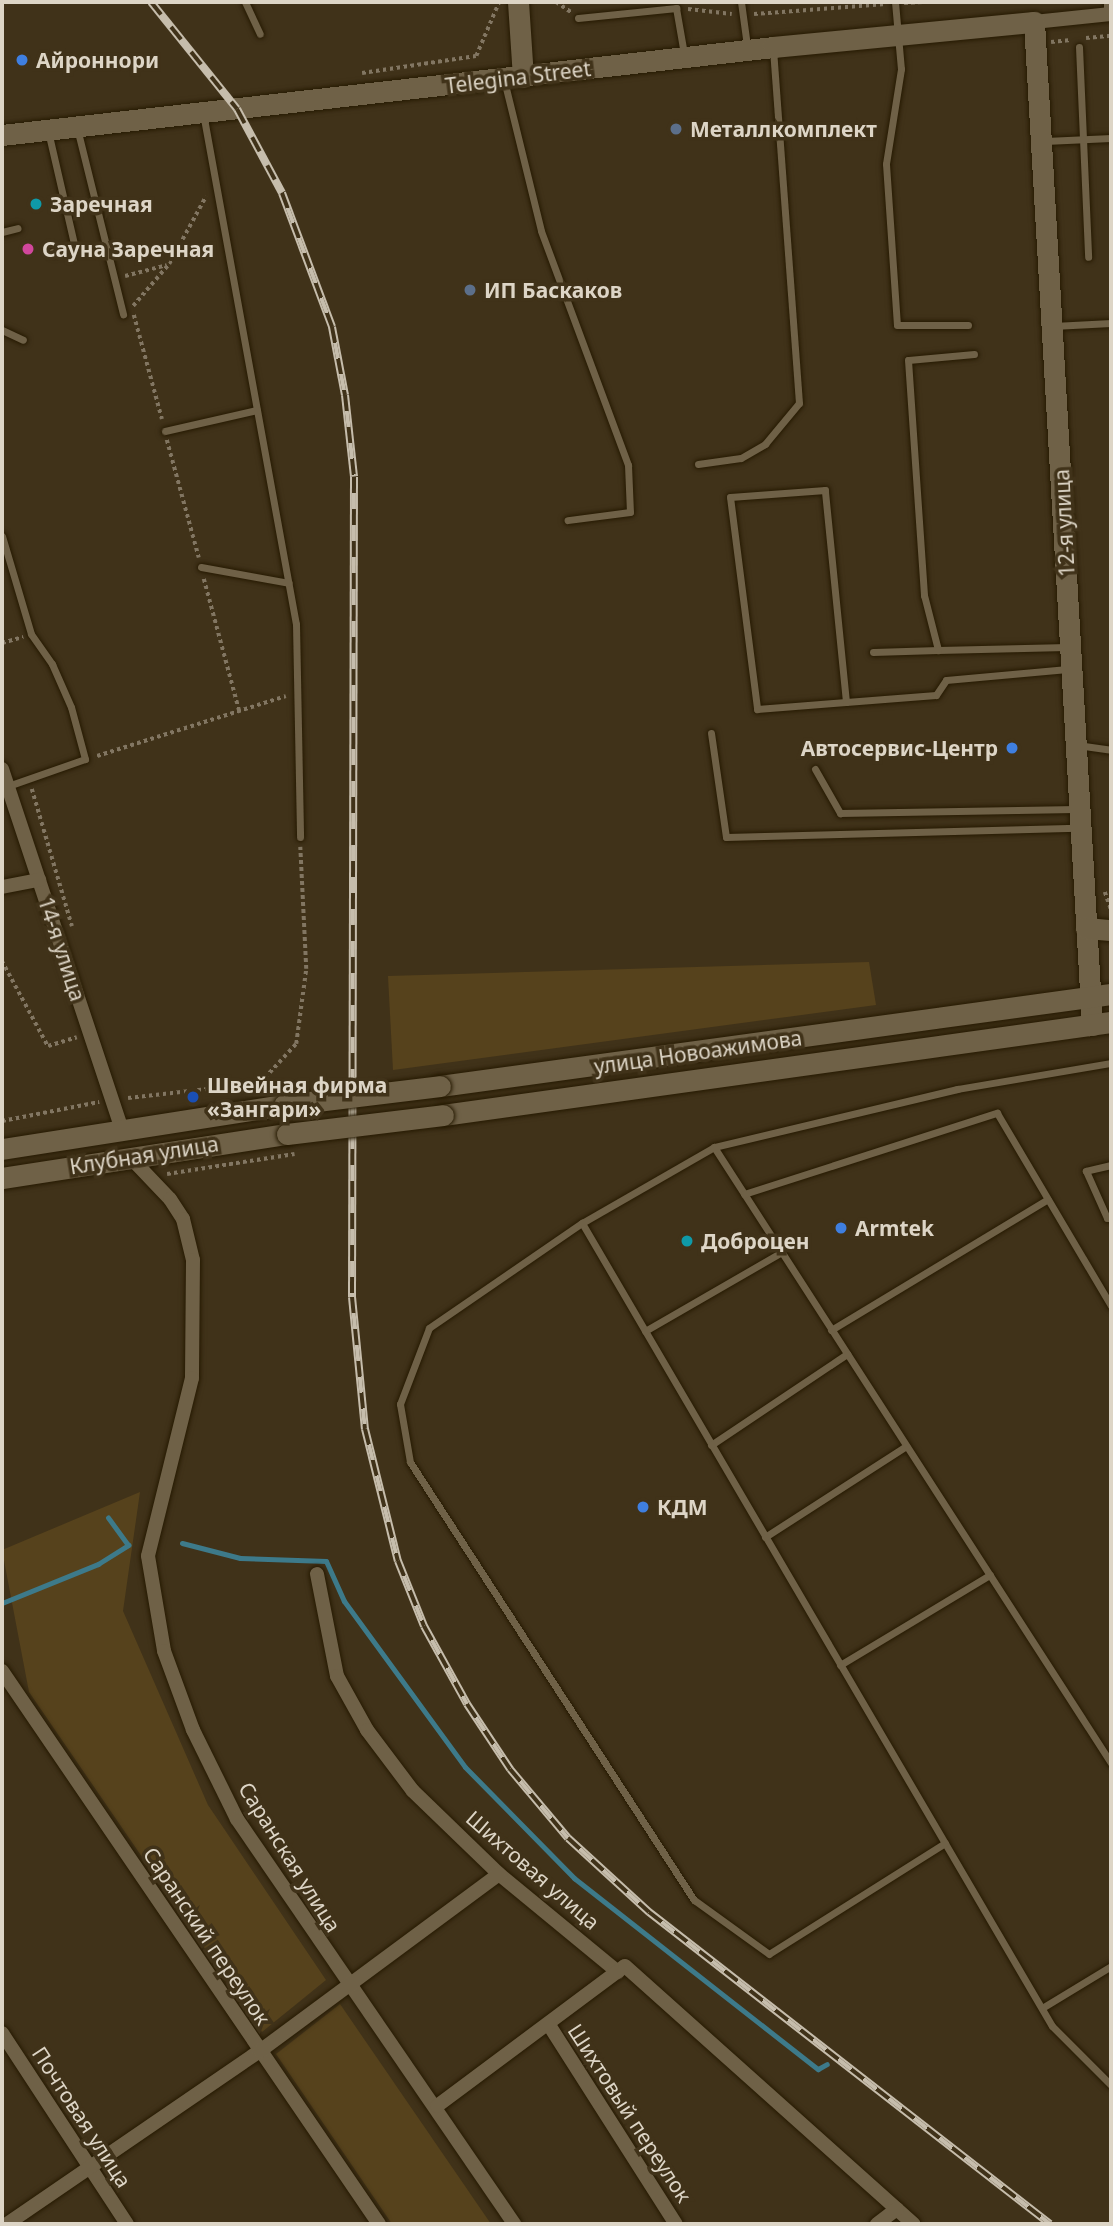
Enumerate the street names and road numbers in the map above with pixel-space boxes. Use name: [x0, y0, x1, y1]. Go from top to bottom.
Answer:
street label: Telegina Street: [444, 56, 592, 98]
street label: 12-я улица: [1049, 468, 1079, 578]
street label: 14-я улица: [33, 894, 91, 1004]
street label: улица Новоажимова: [592, 1025, 804, 1079]
street label: Клубная улица: [68, 1131, 220, 1179]
street label: Саранская улица: [234, 1777, 346, 1937]
street label: Шихтовая улица: [461, 1805, 605, 1935]
street label: Саранский переулок: [138, 1842, 276, 2030]
street label: Шихтовый переулок: [563, 2019, 697, 2207]
street label: Почтовая улица: [27, 2042, 137, 2192]

